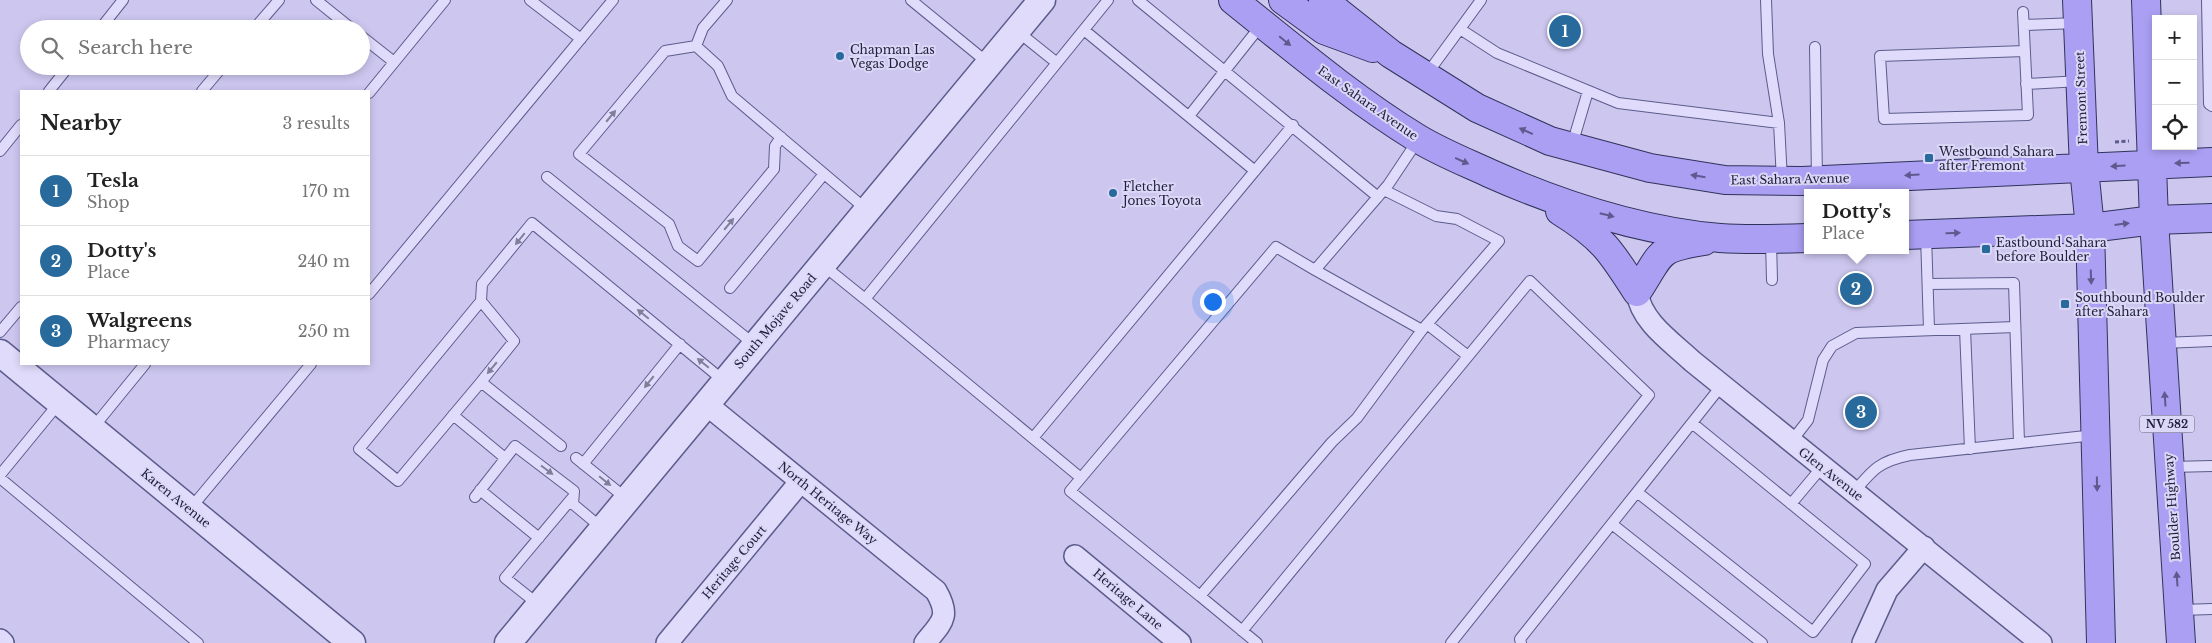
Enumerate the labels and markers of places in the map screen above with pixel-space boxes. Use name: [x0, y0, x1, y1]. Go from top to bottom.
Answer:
pin: 1: [1549, 12, 1581, 50]
place label: Chapman Las Vegas Dodge: [849, 42, 935, 71]
marker: Chapman Las Vegas Dodge: [834, 50, 846, 62]
place label: Westbound Sahara after Fremont: [1938, 144, 2055, 173]
marker: Westbound Sahara after Fremont: [1923, 152, 1935, 164]
place label: Fletcher Jones Toyota: [1121, 179, 1202, 208]
marker: Fletcher Jones Toyota: [1107, 187, 1119, 199]
place label: Eastbound Sahara before Boulder: [1995, 235, 2107, 264]
marker: Eastbound Sahara before Boulder: [1980, 243, 1992, 255]
pin: 2: [1840, 270, 1872, 308]
place label: Southbound Boulder after Sahara: [2075, 290, 2205, 319]
marker: Southbound Boulder after Sahara: [2059, 298, 2071, 310]
pin: 3: [1845, 393, 1877, 431]

